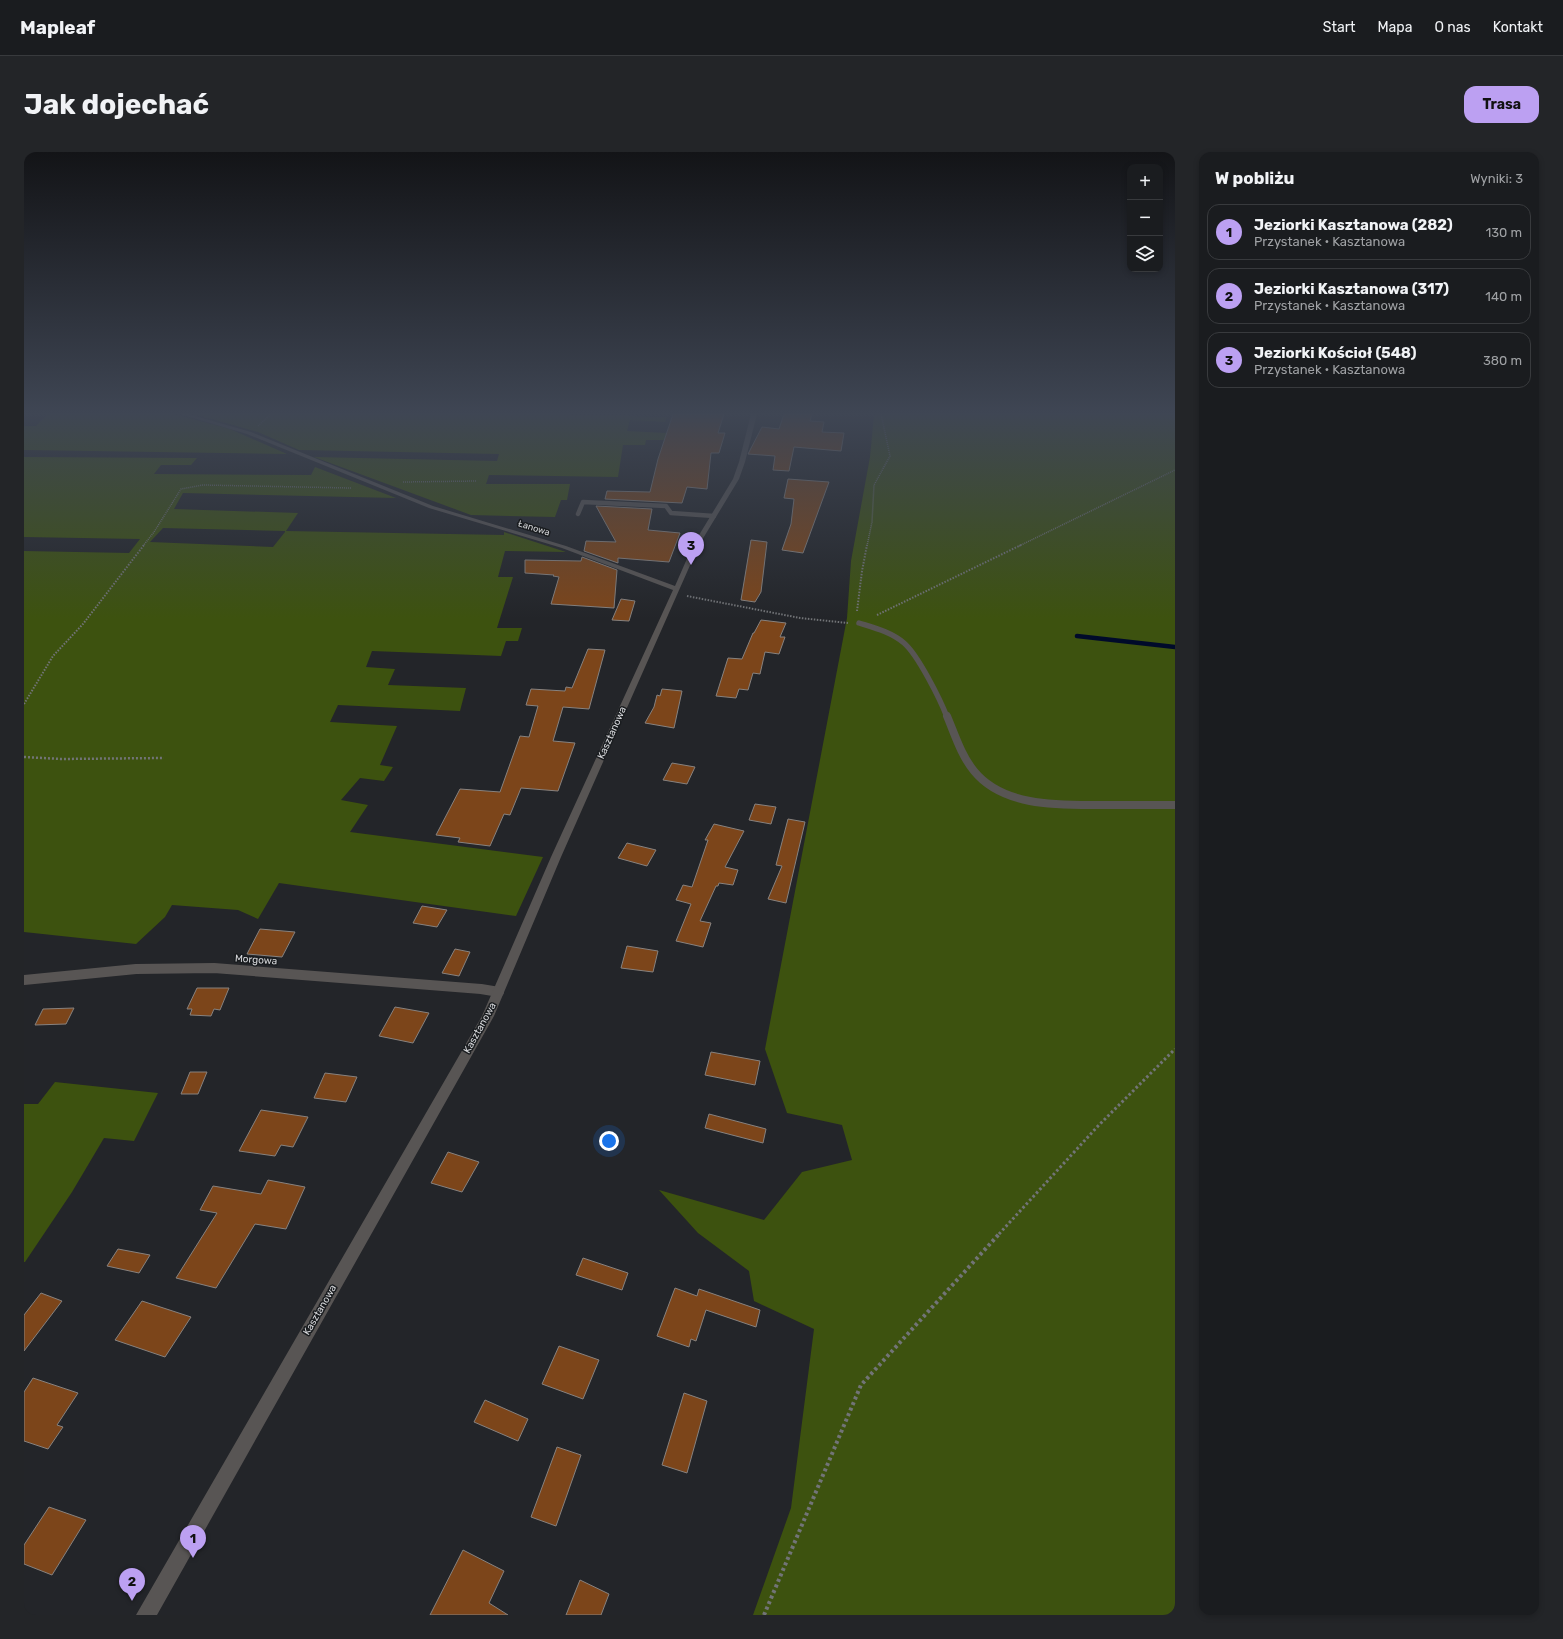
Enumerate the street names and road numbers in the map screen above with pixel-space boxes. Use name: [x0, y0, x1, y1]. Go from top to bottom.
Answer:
street label: Łanowa: [517, 518, 551, 538]
street label: Kasztanowa: [595, 705, 629, 761]
street label: Morgowa: [234, 953, 278, 967]
street label: Kasztanowa: [461, 1001, 499, 1055]
street label: Kasztanowa: [301, 1283, 339, 1337]

